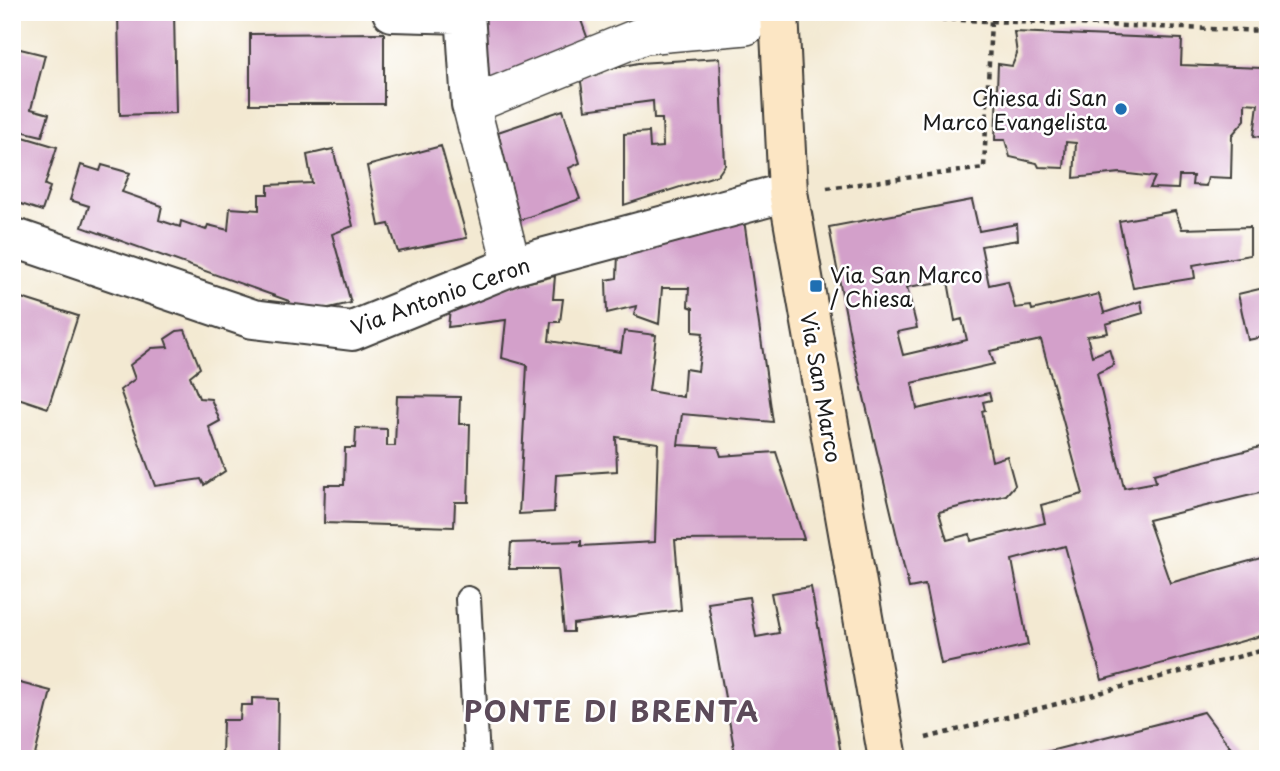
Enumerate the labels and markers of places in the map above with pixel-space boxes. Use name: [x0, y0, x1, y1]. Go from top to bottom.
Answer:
place label: Chiesa di San Marco Evangelista: [922, 81, 1107, 137]
marker: Chiesa di San Marco Evangelista: [1113, 101, 1129, 117]
place label: Via San Marco / Chiesa: [830, 258, 983, 314]
marker: Via San Marco / Chiesa: [808, 278, 824, 294]

